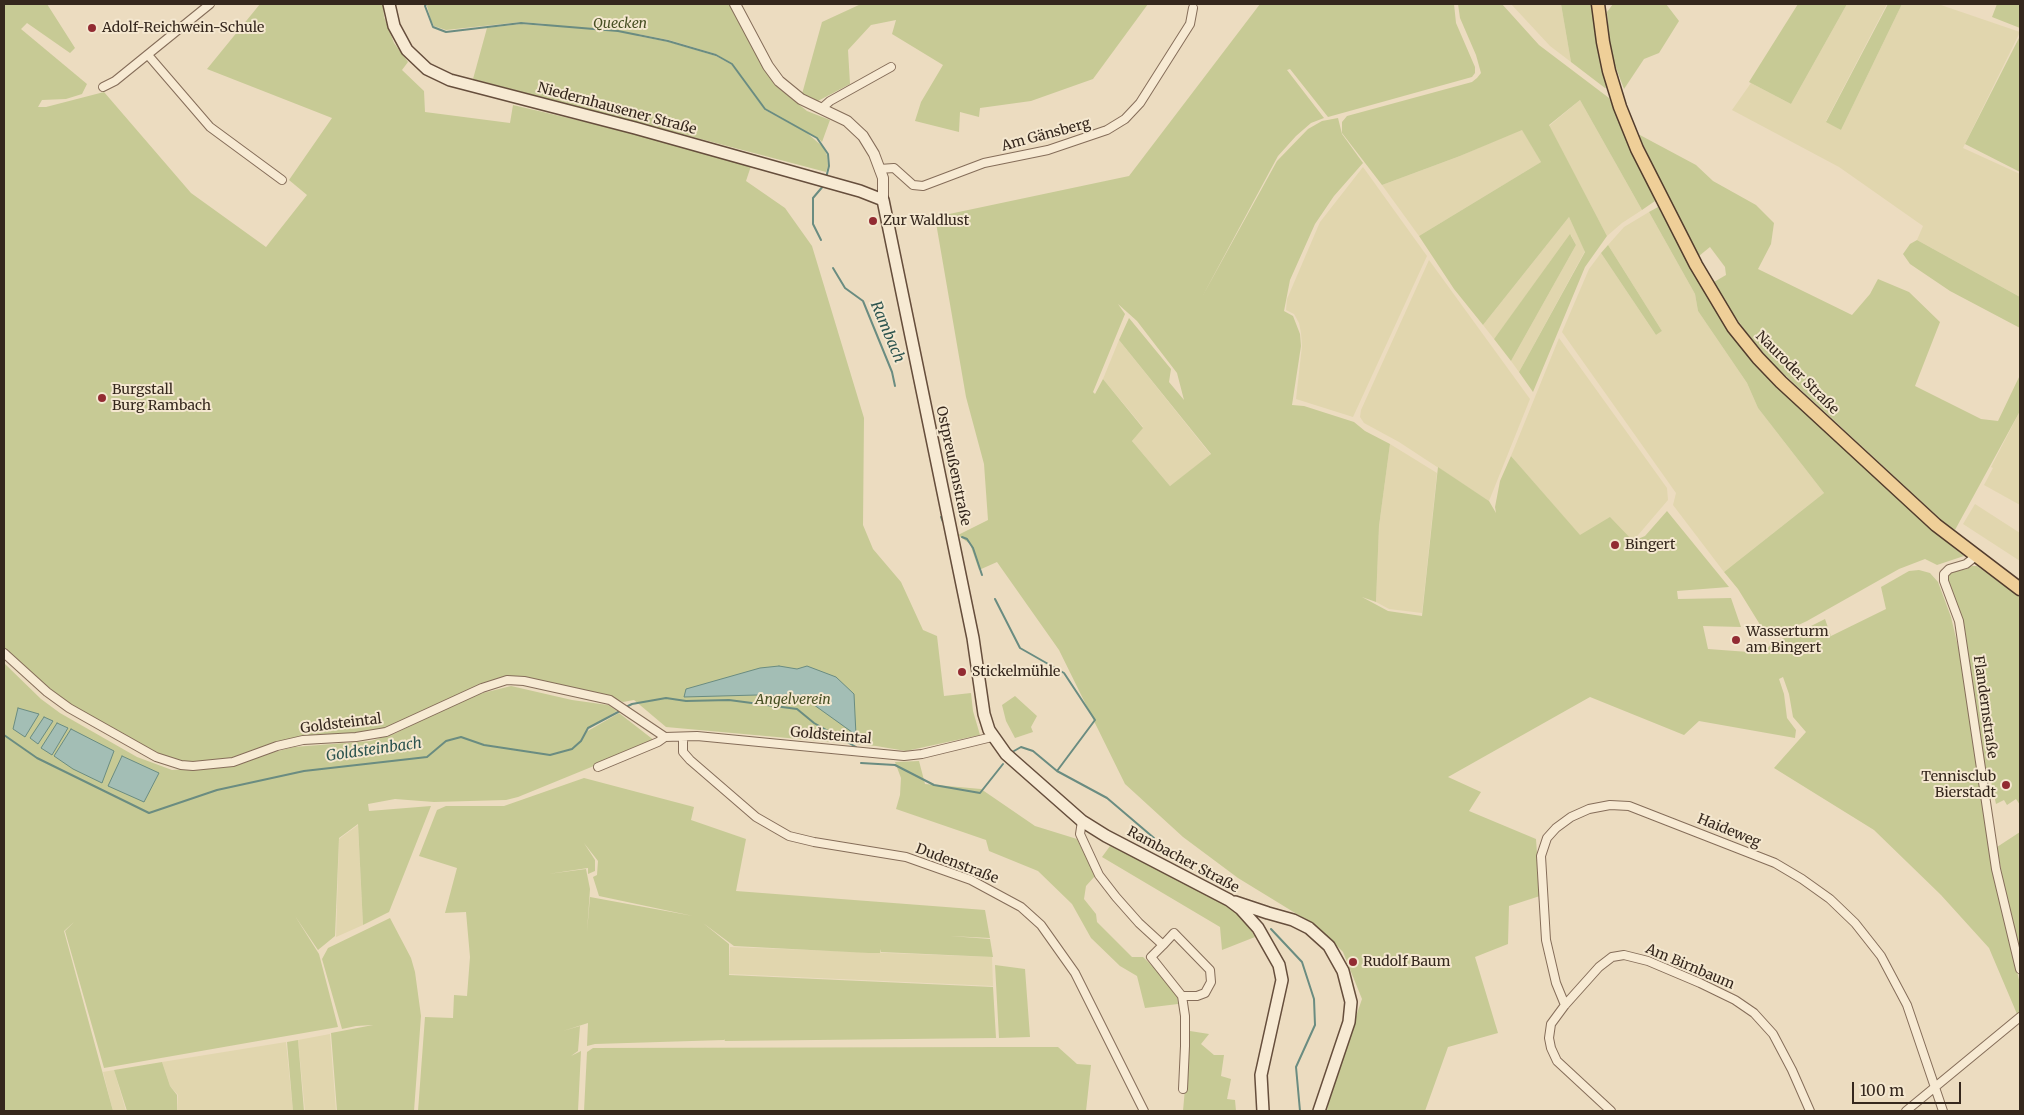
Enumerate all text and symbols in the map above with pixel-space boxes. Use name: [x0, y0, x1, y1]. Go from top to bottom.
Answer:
park label: Quecken: [593, 16, 647, 32]
place label: Adolf-Reichwein-Schule: [102, 20, 264, 36]
marker: Adolf-Reichwein-Schule: [86, 22, 98, 34]
street label: Niedernhausener Straße: [536, 80, 698, 138]
street label: Am Gänsberg: [1000, 115, 1092, 155]
place label: Zur Waldlust: [883, 213, 969, 229]
marker: Zur Waldlust: [867, 215, 879, 227]
water label: Rambach: [866, 299, 908, 365]
street label: Nauroder Straße: [1752, 328, 1842, 418]
place label: Burgstall Burg Rambach: [112, 382, 211, 414]
marker: Burgstall Burg Rambach: [96, 392, 108, 404]
street label: Ostpreußenstraße: [932, 405, 974, 527]
place label: Bingert: [1625, 537, 1675, 553]
marker: Bingert: [1609, 539, 1621, 551]
place label: Wasserturm am Bingert: [1746, 624, 1829, 656]
marker: Wasserturm am Bingert: [1730, 634, 1742, 646]
street label: Flandernstraße: [1969, 654, 2001, 760]
place label: Stickelmühle: [972, 664, 1060, 680]
marker: Stickelmühle: [956, 666, 968, 678]
park label: Angelverein: [755, 692, 831, 708]
street label: Goldsteintal: [299, 711, 383, 737]
street label: Goldsteintal: [790, 724, 872, 748]
water label: Goldsteinbach: [325, 734, 423, 766]
place label: Tennisclub Bierstadt: [1921, 769, 1996, 802]
marker: Tennisclub Bierstadt: [2000, 779, 2012, 791]
street label: Haideweg: [1695, 811, 1763, 851]
street label: Rambacher Straße: [1124, 823, 1242, 897]
street label: Dudenstraße: [913, 841, 1001, 887]
street label: Am Birnbaum: [1643, 941, 1737, 993]
place label: Rudolf Baum: [1363, 954, 1450, 970]
marker: Rudolf Baum: [1347, 956, 1359, 968]
scale bar: [1854, 1072, 1963, 1104]
text: 100 m: [1860, 1081, 1904, 1100]

